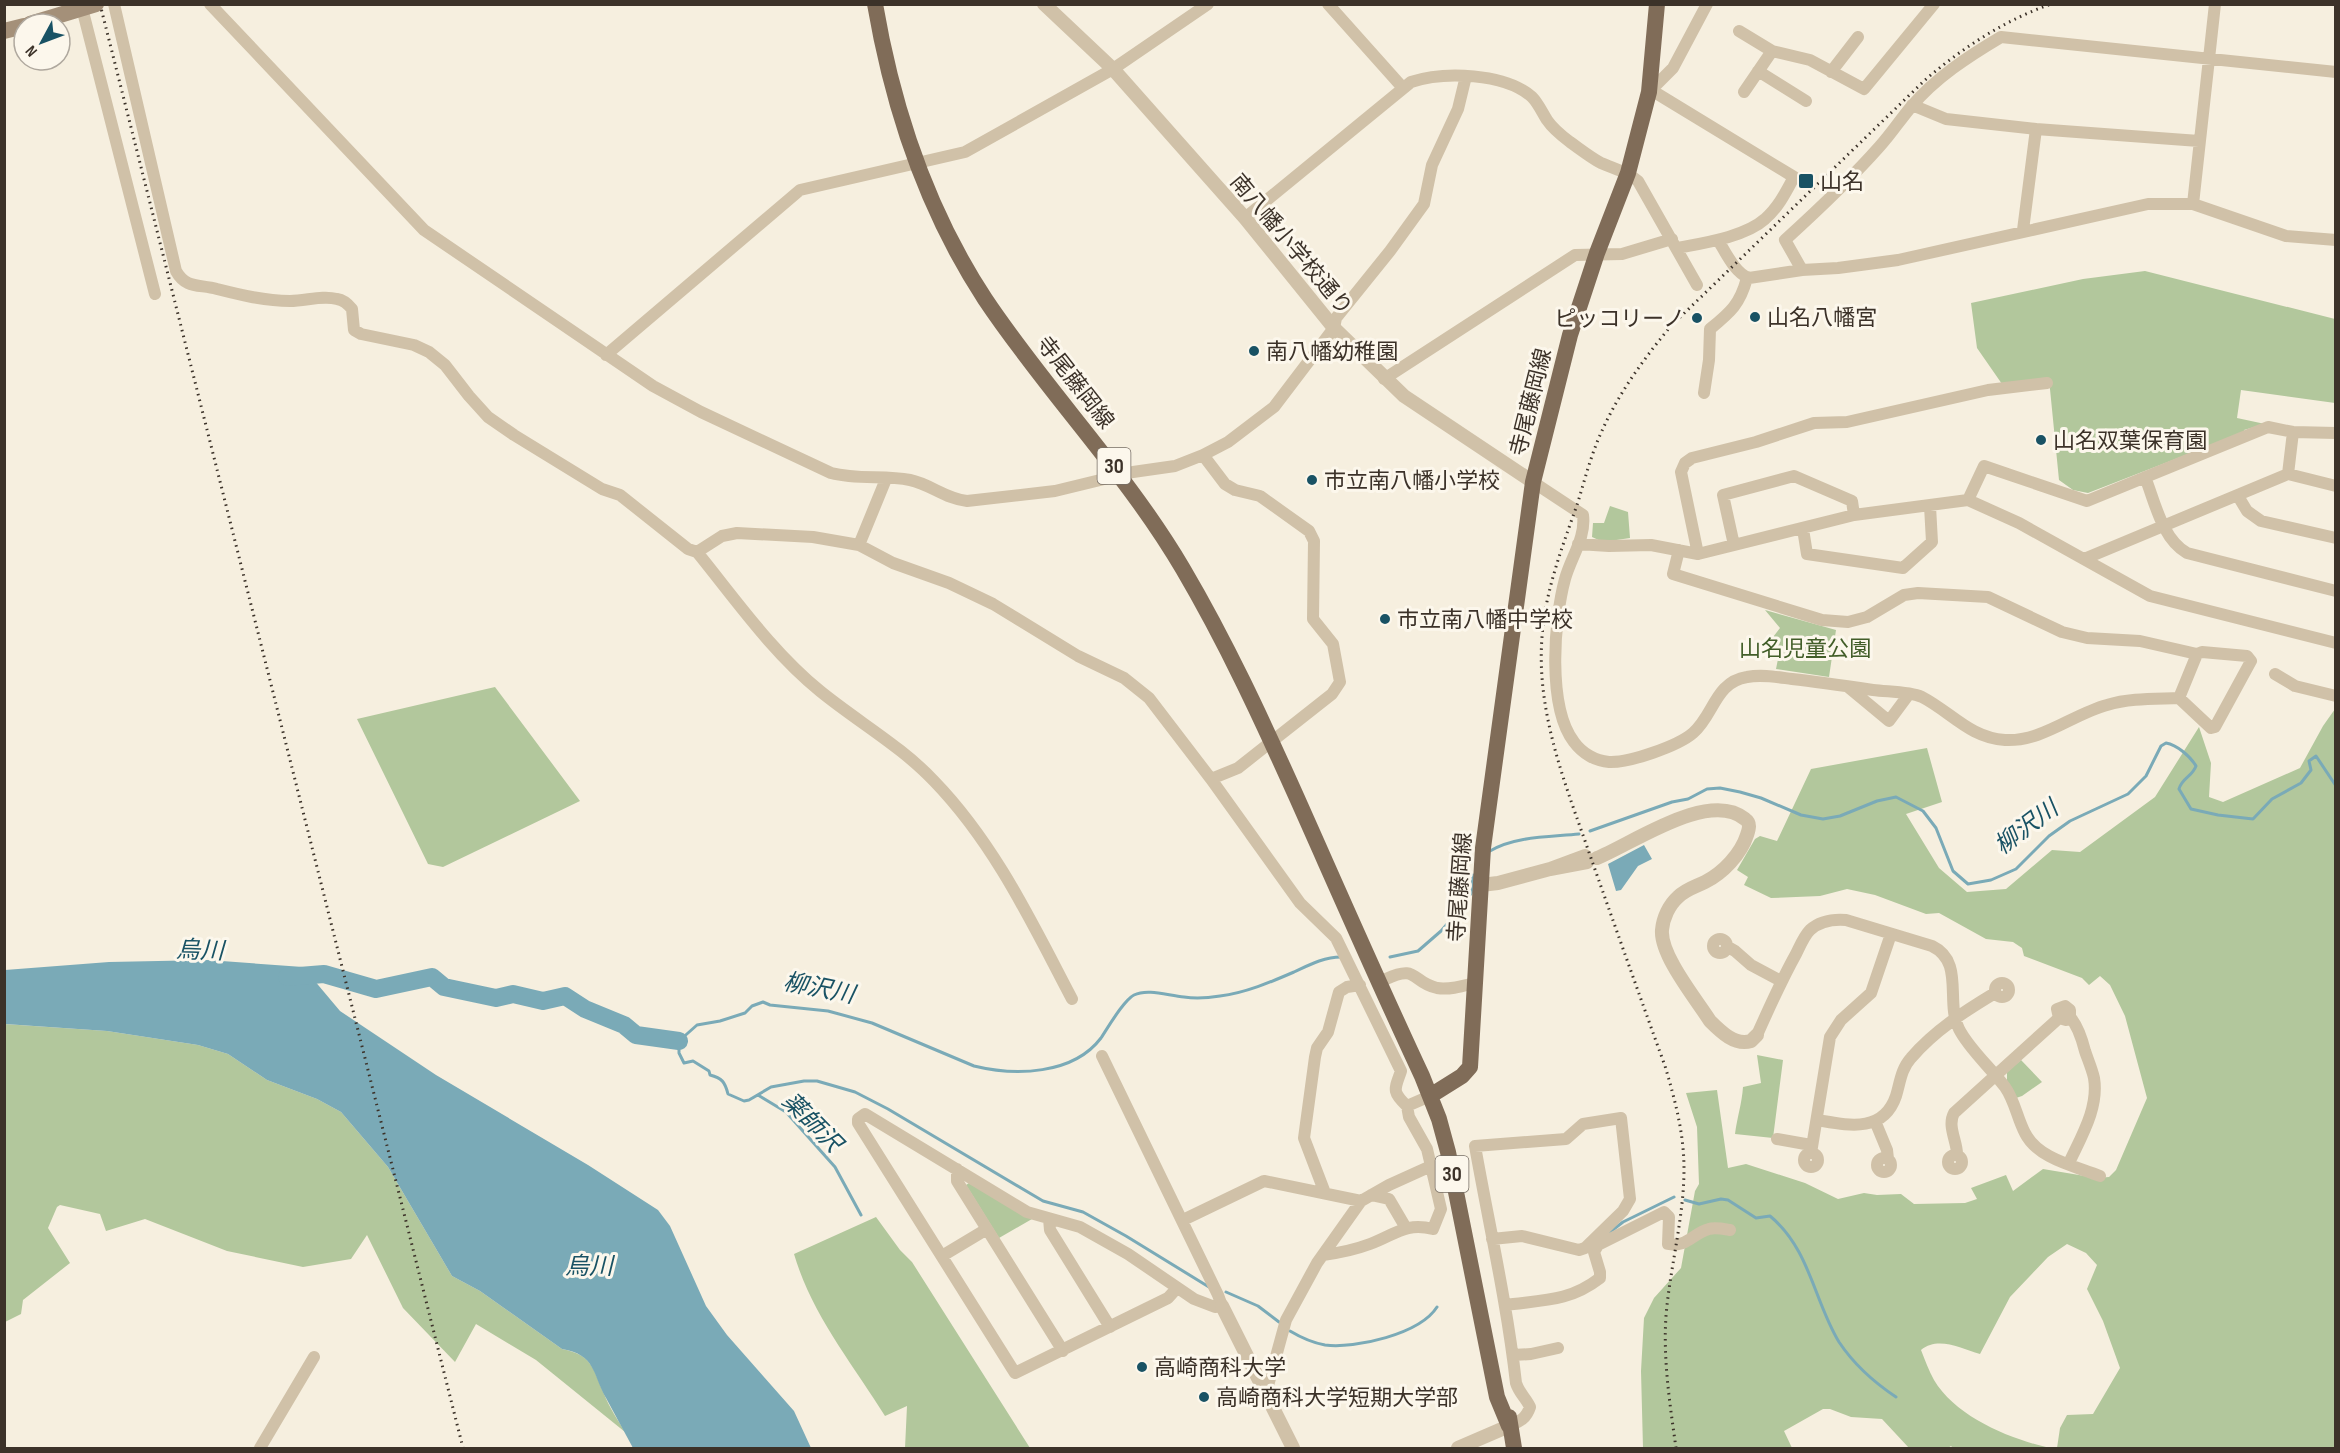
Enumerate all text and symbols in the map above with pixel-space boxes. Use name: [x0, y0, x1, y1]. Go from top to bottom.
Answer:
north arrow: [12, 12, 72, 72]
text: N: [22, 41, 42, 60]
street label: 南八幡小学校通り: [1224, 169, 1358, 321]
place label: 山名: [1820, 169, 1864, 196]
marker: 山名: [1797, 172, 1815, 190]
place label: 山名八幡宮: [1767, 305, 1877, 332]
place label: ピッコリーノ: [1554, 306, 1685, 333]
marker: 山名八幡宮: [1748, 310, 1762, 324]
marker: ピッコリーノ: [1690, 311, 1704, 325]
street label: 寺尾藤岡線: [1030, 331, 1119, 435]
place label: 南八幡幼稚園: [1266, 339, 1398, 366]
marker: 南八幡幼稚園: [1247, 344, 1261, 358]
street label: 寺尾藤岡線: [1505, 346, 1558, 459]
place label: 山名双葉保育園: [2053, 428, 2207, 455]
marker: 山名双葉保育園: [2034, 433, 2048, 447]
road number: 30: [1098, 448, 1130, 484]
place label: 市立南八幡小学校: [1324, 468, 1500, 495]
marker: 市立南八幡小学校: [1305, 473, 1319, 487]
place label: 市立南八幡中学校: [1397, 607, 1573, 634]
marker: 市立南八幡中学校: [1378, 612, 1392, 626]
park label: 山名児童公園: [1739, 636, 1871, 663]
water label: 柳沢川: [1989, 792, 2066, 861]
street label: 寺尾藤岡線: [1443, 831, 1478, 943]
water label: 烏川: [175, 935, 227, 966]
water label: 柳沢川: [781, 967, 860, 1010]
water label: 薬師沢: [776, 1087, 849, 1160]
road number: 30: [1436, 1156, 1468, 1192]
water label: 烏川: [565, 1252, 616, 1281]
place label: 高崎商科大学: [1154, 1355, 1286, 1382]
marker: 高崎商科大学: [1135, 1360, 1149, 1374]
place label: 高崎商科大学短期大学部: [1216, 1385, 1458, 1412]
marker: 高崎商科大学短期大学部: [1197, 1390, 1211, 1404]

